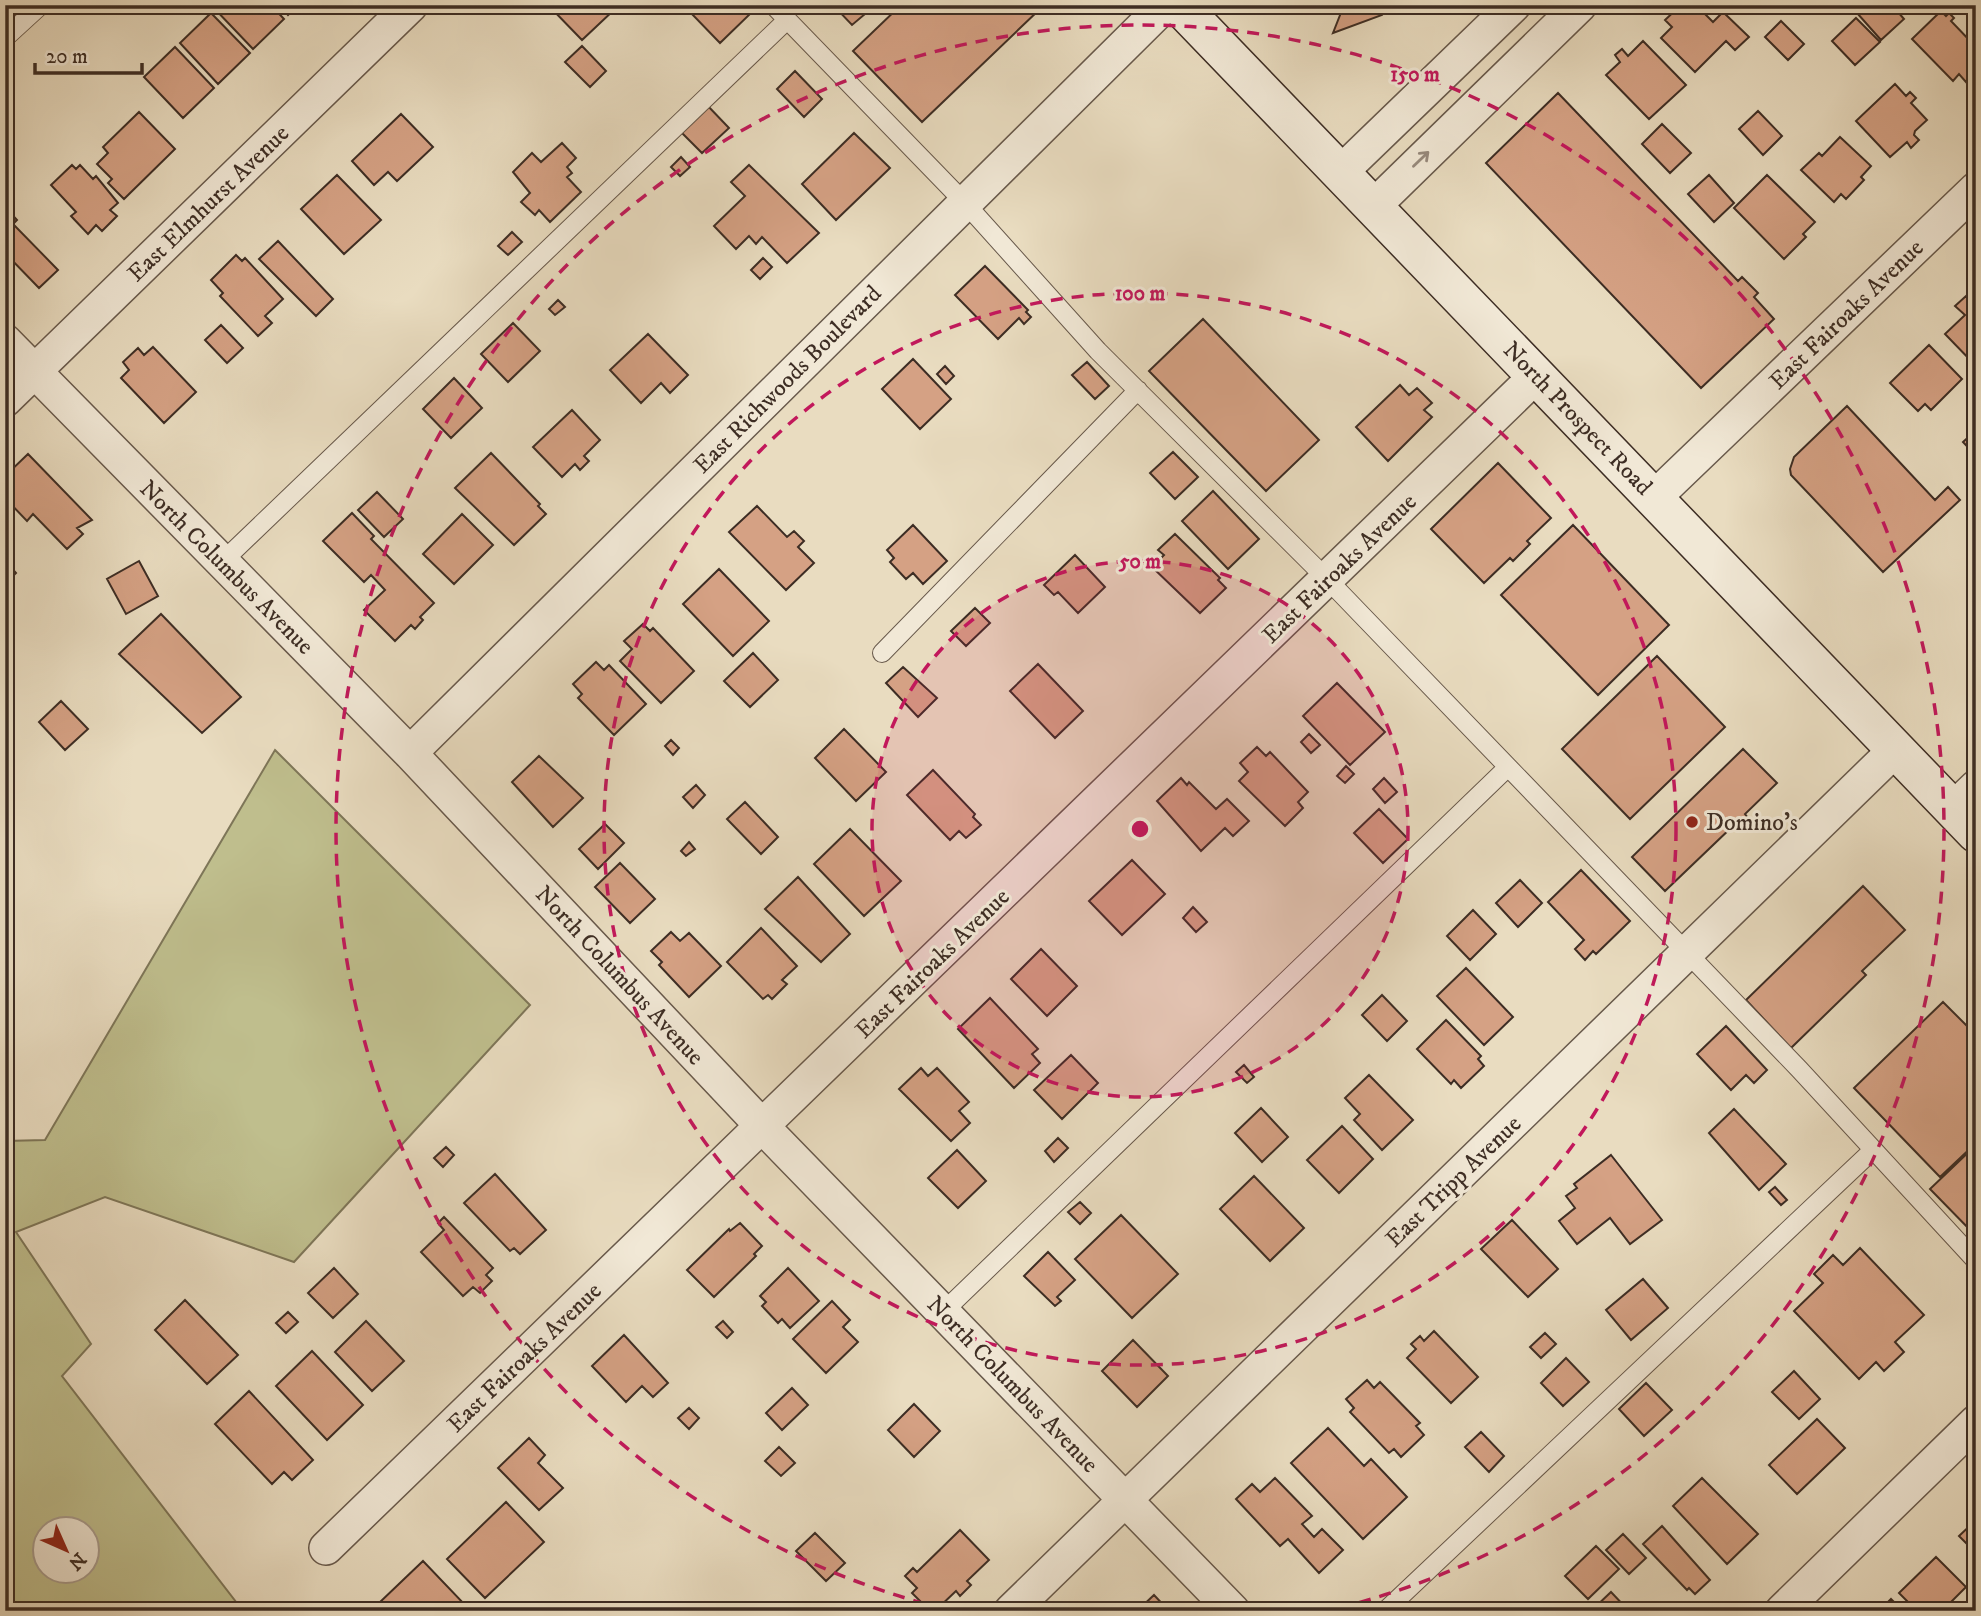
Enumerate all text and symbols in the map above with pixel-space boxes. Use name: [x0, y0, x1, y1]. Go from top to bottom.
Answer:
scale bar: [35, 32, 142, 76]
text: 20 m: [46, 44, 88, 70]
text: 150 m: [1390, 62, 1440, 88]
street label: East Elmhurst Avenue: [122, 119, 296, 289]
one-way arrow: [1413, 151, 1430, 168]
street label: East Fairoaks Avenue: [1763, 233, 1930, 396]
street label: East Richwoods Boulevard: [687, 279, 888, 480]
text: 100 m: [1115, 281, 1165, 307]
street label: North Prospect Road: [1496, 335, 1658, 502]
street label: North Columbus Avenue: [133, 474, 320, 661]
street label: East Fairoaks Avenue: [1256, 487, 1423, 650]
text: 50 m: [1118, 549, 1161, 575]
place label: Domino's: [1706, 808, 1798, 838]
marker: Domino's: [1684, 814, 1700, 830]
centre of rings: [1128, 817, 1152, 841]
street label: North Columbus Avenue: [528, 880, 710, 1072]
street label: East Fairoaks Avenue: [849, 882, 1016, 1045]
street label: East Tripp Avenue: [1380, 1109, 1528, 1254]
street label: East Fairoaks Avenue: [441, 1276, 608, 1439]
street label: North Columbus Avenue: [920, 1290, 1105, 1480]
north arrow: [32, 1514, 102, 1584]
text: N: [63, 1547, 91, 1575]

